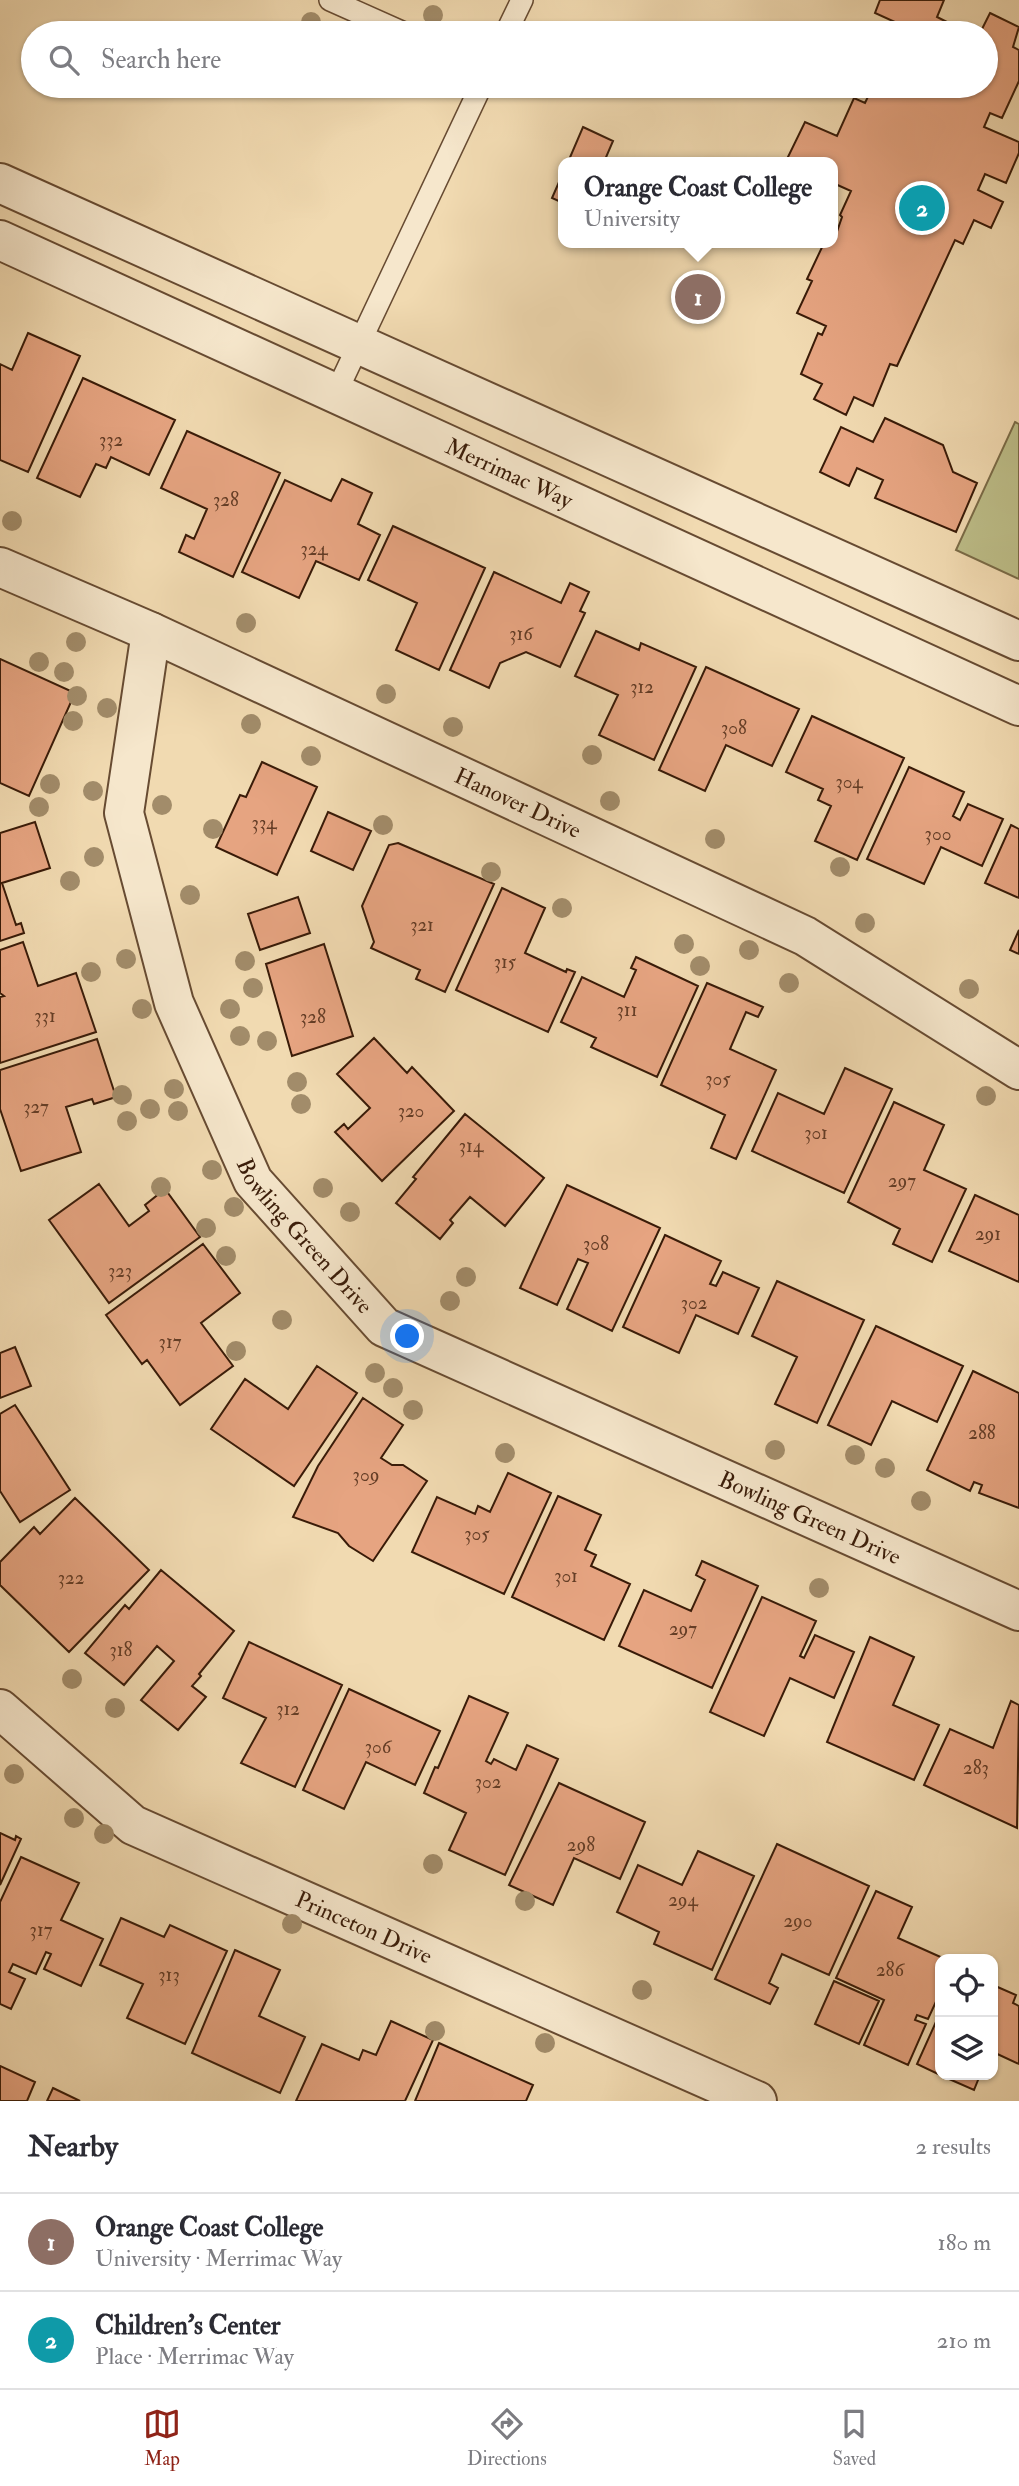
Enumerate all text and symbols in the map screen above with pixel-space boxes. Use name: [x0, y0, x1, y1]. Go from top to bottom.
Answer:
search box: [21, 21, 998, 98]
icon: search: [45, 41, 83, 79]
text: Search here: [101, 44, 221, 76]
popup: [558, 157, 838, 248]
text: Orange Coast College: [584, 172, 812, 204]
pin: 2: [899, 182, 945, 234]
text: University: [584, 204, 680, 233]
pin: 1: [675, 271, 721, 323]
house number: 332: [99, 428, 123, 452]
street label: Merrimac Way: [441, 432, 578, 515]
house number: 328: [213, 488, 239, 512]
house number: 324: [300, 537, 328, 561]
house number: 316: [509, 622, 534, 646]
house number: 312: [630, 675, 654, 699]
house number: 308: [721, 716, 747, 740]
street label: Hanover Drive: [450, 761, 586, 845]
house number: 304: [835, 770, 863, 794]
house number: 334: [252, 811, 277, 835]
house number: 300: [925, 822, 951, 846]
house number: 321: [410, 913, 434, 937]
house number: 315: [494, 950, 517, 974]
house number: 311: [617, 998, 637, 1022]
house number: 331: [34, 1004, 56, 1028]
house number: 328: [300, 1005, 326, 1029]
house number: 305: [705, 1067, 731, 1091]
house number: 327: [23, 1095, 49, 1119]
house number: 320: [398, 1099, 424, 1123]
house number: 301: [804, 1121, 828, 1145]
house number: 314: [459, 1134, 484, 1158]
street label: Bowling Green Drive: [230, 1154, 379, 1320]
house number: 297: [888, 1169, 916, 1193]
house number: 291: [975, 1222, 1001, 1246]
house number: 308: [583, 1232, 609, 1256]
house number: 323: [108, 1259, 132, 1283]
house number: 302: [681, 1291, 707, 1315]
your location: [390, 1319, 424, 1353]
house number: 317: [159, 1330, 182, 1354]
house number: 288: [968, 1421, 996, 1445]
house number: 309: [353, 1463, 379, 1487]
street label: Bowling Green Drive: [714, 1465, 906, 1572]
house number: 305: [464, 1522, 490, 1546]
house number: 301: [554, 1564, 578, 1588]
house number: 322: [58, 1566, 84, 1590]
house number: 297: [669, 1617, 697, 1641]
house number: 318: [110, 1638, 133, 1662]
house number: 312: [276, 1697, 300, 1721]
house number: 306: [365, 1735, 393, 1759]
house number: 283: [963, 1756, 989, 1780]
house number: 302: [475, 1770, 501, 1794]
house number: 298: [567, 1833, 595, 1857]
street label: Princeton Drive: [291, 1885, 437, 1971]
house number: 294: [668, 1888, 699, 1912]
house number: 290: [783, 1909, 813, 1933]
house number: 317: [30, 1918, 53, 1942]
map controls: [935, 1954, 998, 2080]
button: locate: [935, 1954, 998, 2017]
house number: 286: [876, 1958, 905, 1982]
house number: 313: [158, 1963, 180, 1987]
button: layers: [935, 2017, 998, 2080]
text: Nearby: [28, 2128, 118, 2165]
text: 2 results: [916, 2132, 991, 2161]
text: Orange Coast College: [95, 2212, 323, 2244]
text: 1: [47, 2228, 55, 2257]
text: 180 m: [938, 2228, 991, 2257]
text: University · Merrimac Way: [95, 2244, 342, 2273]
text: Children's Center: [95, 2310, 281, 2342]
text: 2: [45, 2326, 57, 2355]
text: 210 m: [937, 2326, 991, 2355]
text: Place · Merrimac Way: [95, 2342, 294, 2371]
tab: Map: [143, 2405, 181, 2471]
tab: Directions: [467, 2405, 547, 2471]
tab: Saved: [833, 2405, 876, 2471]

